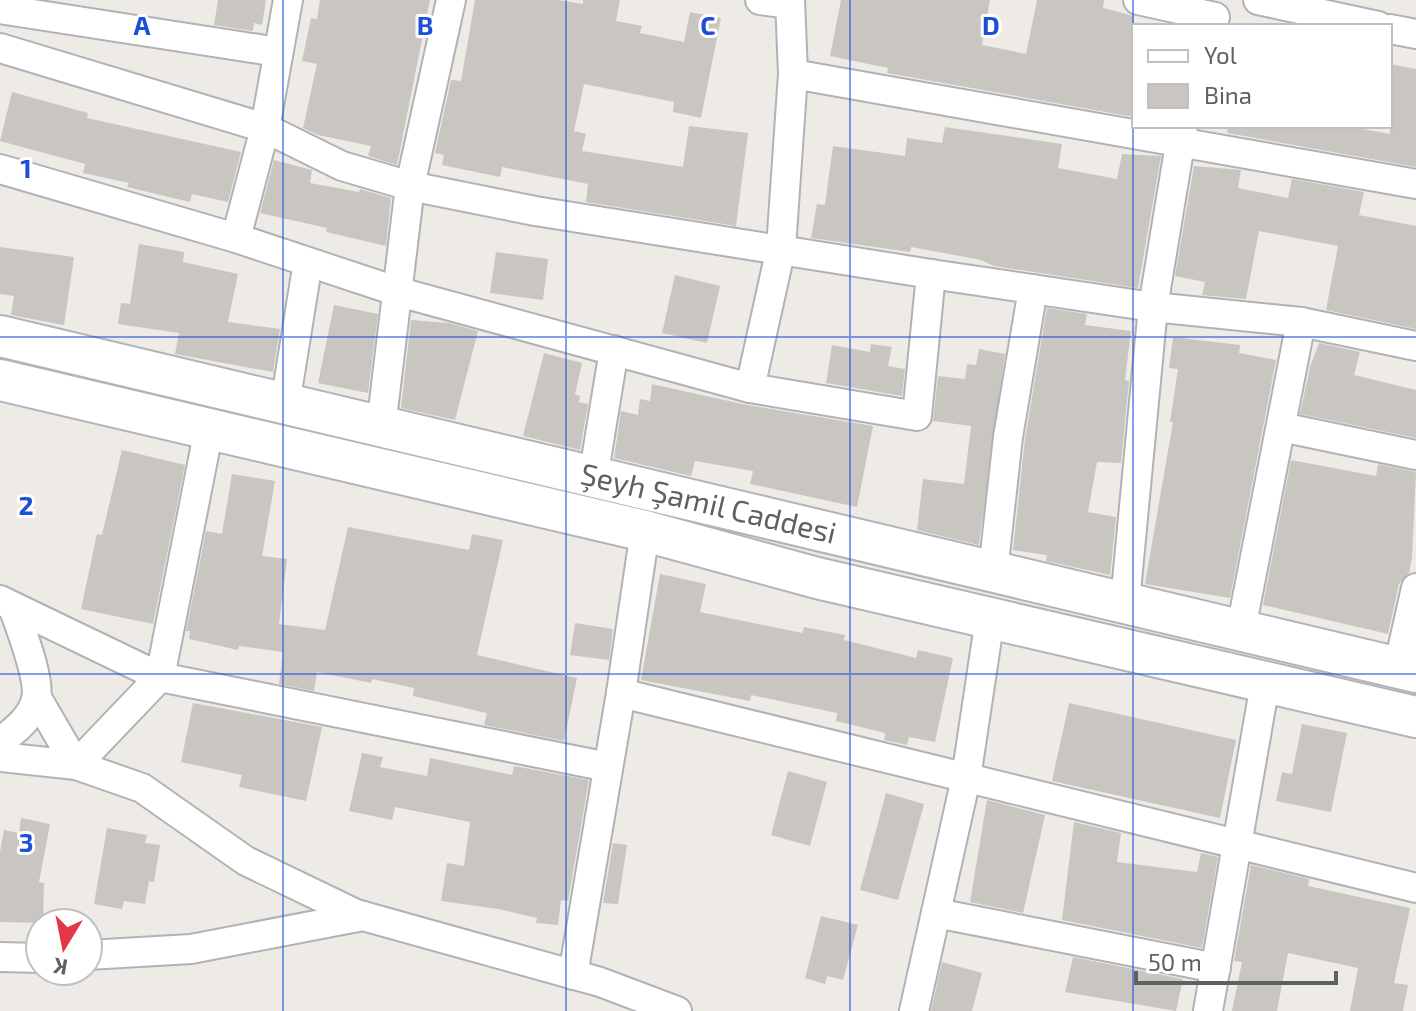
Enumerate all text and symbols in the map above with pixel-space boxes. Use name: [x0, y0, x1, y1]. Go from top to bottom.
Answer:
text: A: [134, 9, 151, 40]
text: B: [417, 9, 433, 40]
text: C: [700, 9, 716, 40]
text: D: [982, 9, 1000, 40]
legend: [1132, 24, 1392, 128]
text: Yol: [1204, 40, 1237, 69]
text: Bina: [1204, 80, 1252, 109]
text: 1: [20, 152, 32, 183]
street label: Şeyh Şamil Caddesi: [577, 454, 840, 550]
text: 2: [18, 489, 34, 520]
text: 3: [19, 826, 33, 857]
north arrow: [24, 907, 104, 987]
scale bar: [1136, 935, 1336, 985]
text: 50 m: [1148, 947, 1202, 976]
text: K: [51, 954, 69, 982]

